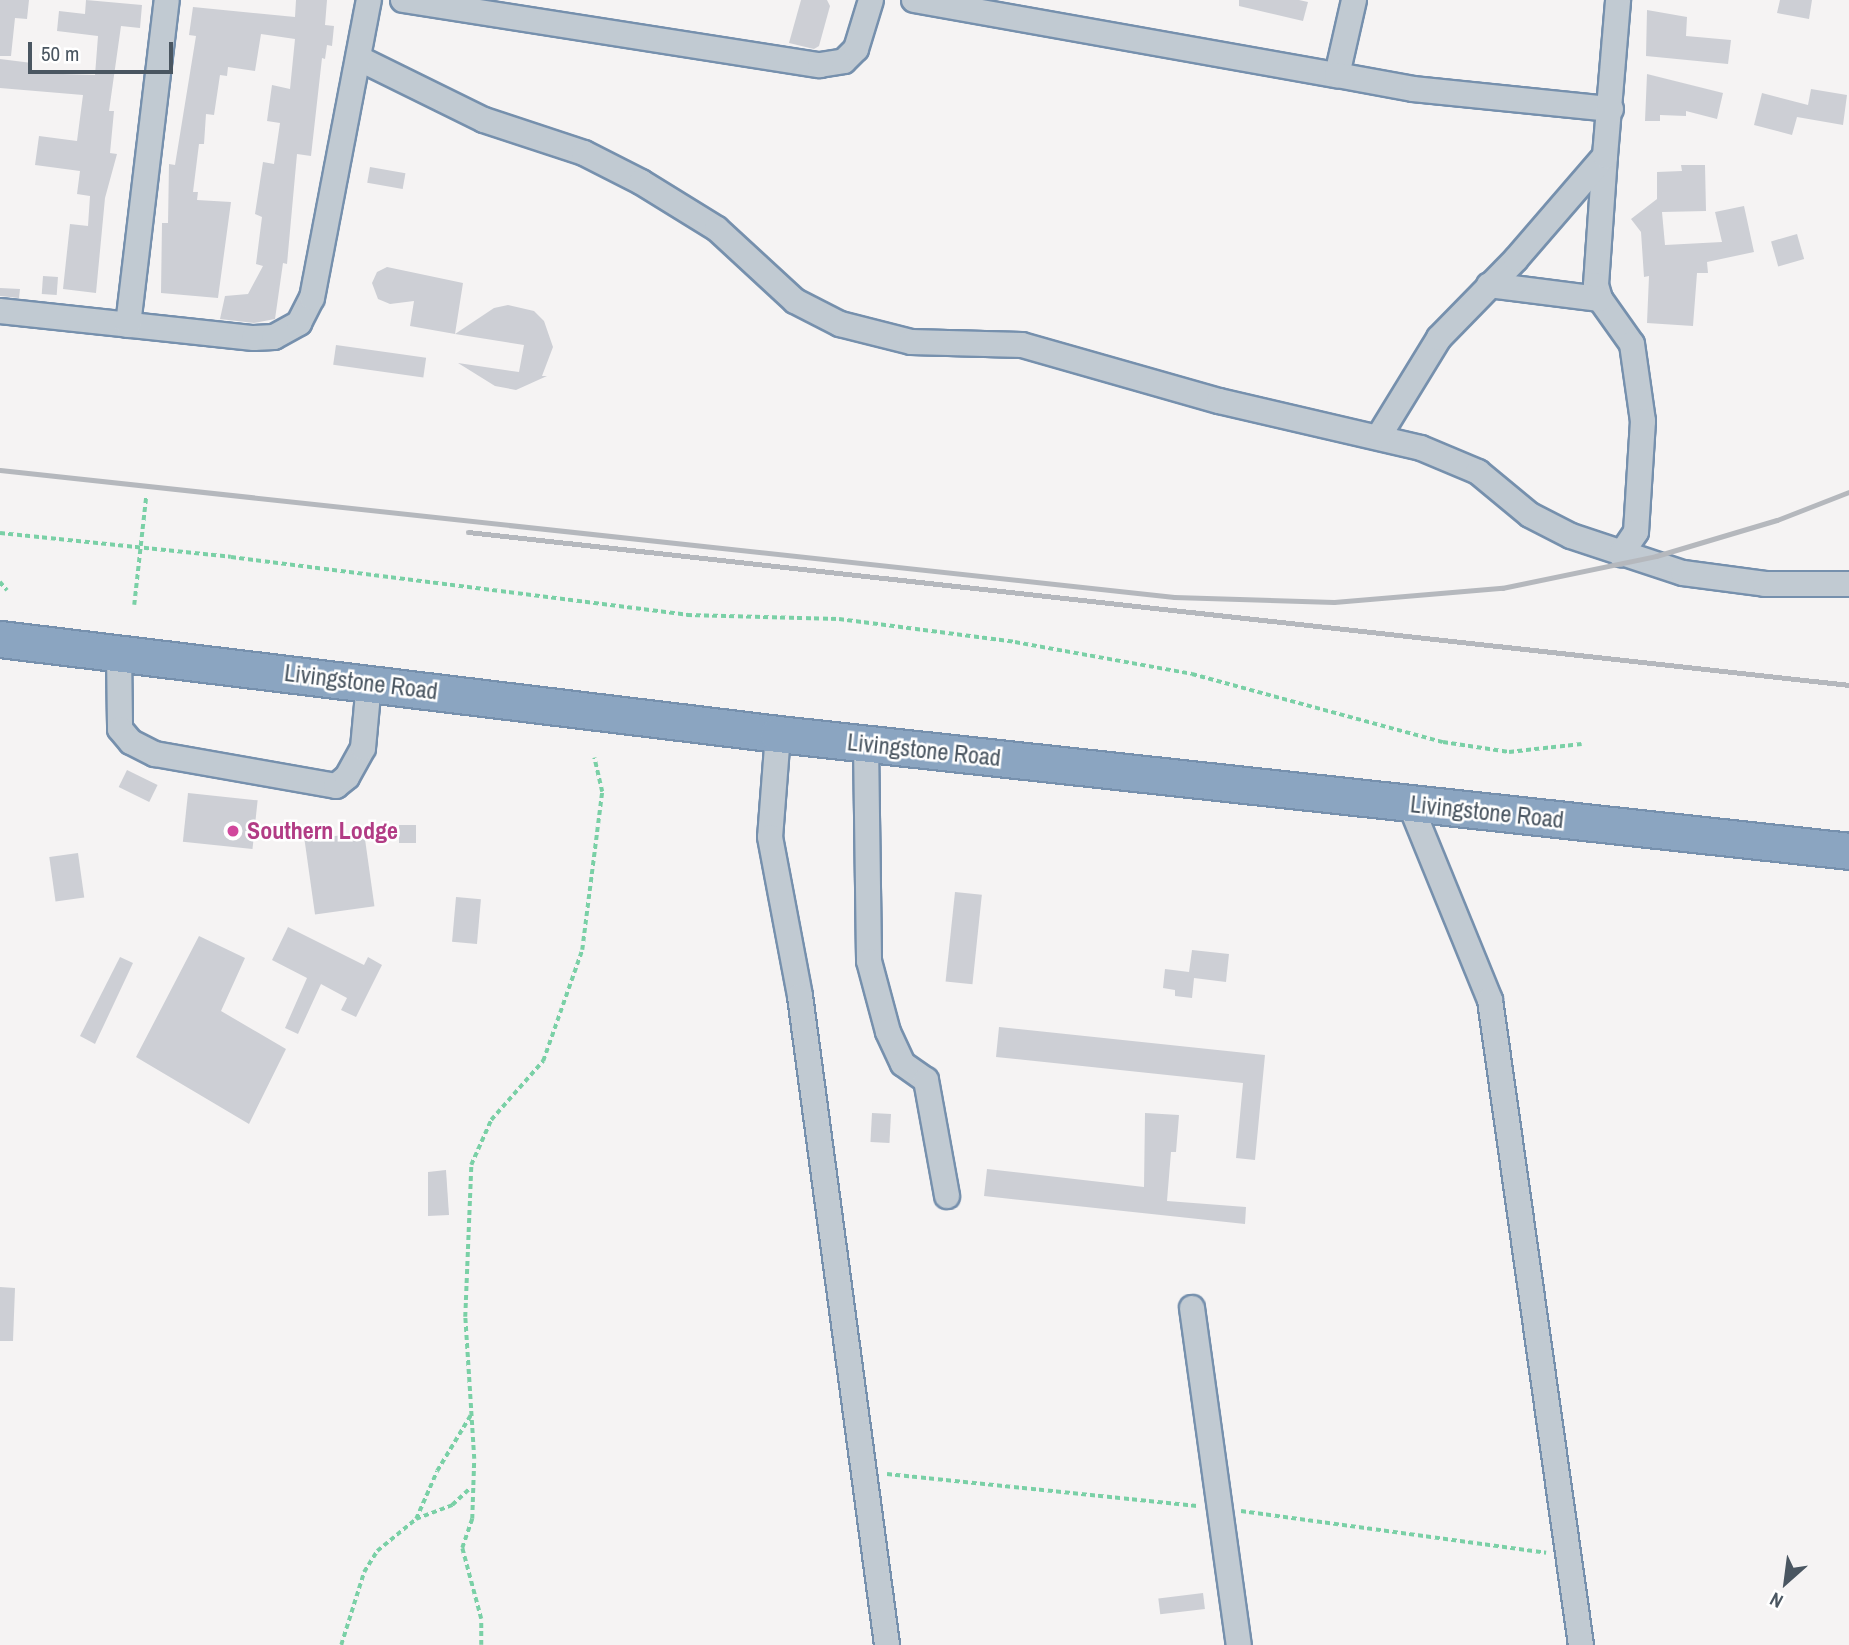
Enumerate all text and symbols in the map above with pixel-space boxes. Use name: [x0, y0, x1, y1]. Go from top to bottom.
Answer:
scale bar: [32, 28, 177, 72]
text: 50 m: [41, 39, 79, 68]
street label: Livingstone Road: [283, 658, 439, 706]
street label: Livingstone Road: [846, 728, 1002, 772]
street label: Livingstone Road: [1409, 790, 1565, 834]
place label: Southern Lodge: [247, 817, 398, 845]
marker: Southern Lodge: [225, 823, 241, 839]
north arrow: [1751, 1547, 1821, 1617]
text: N: [1765, 1586, 1787, 1615]

